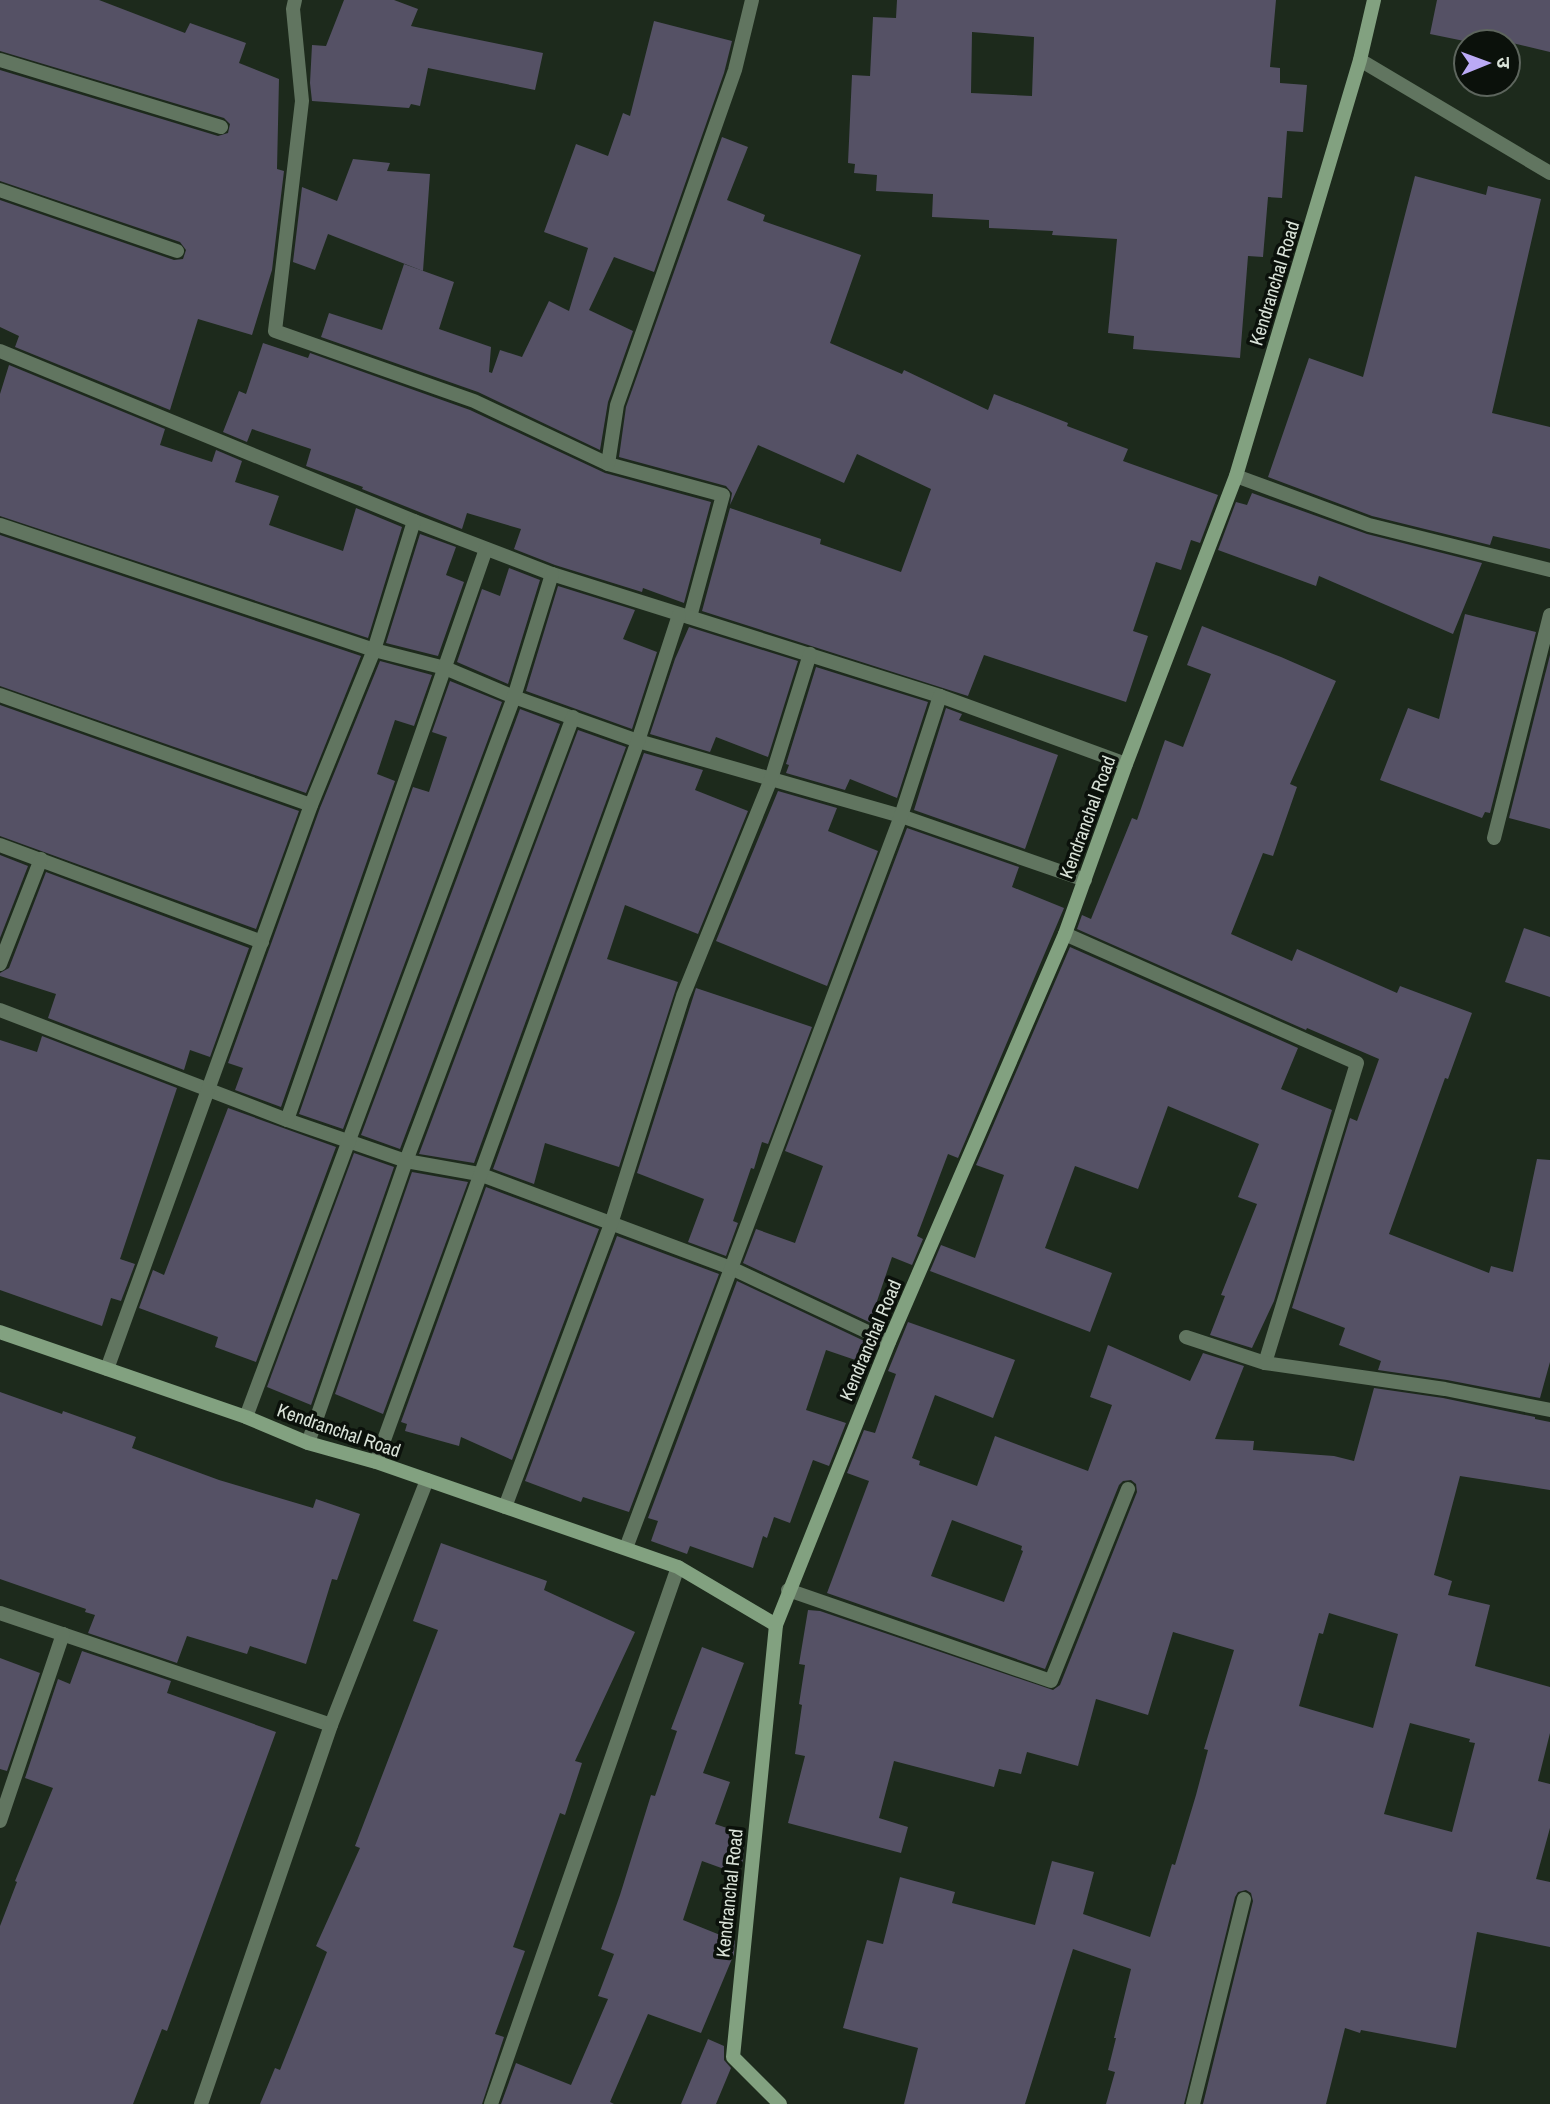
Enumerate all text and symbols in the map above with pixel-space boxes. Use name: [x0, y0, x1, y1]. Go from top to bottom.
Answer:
north arrow: [1452, 28, 1522, 98]
text: उ: [1491, 57, 1517, 69]
street label: Kendranchal Road: [1243, 217, 1305, 349]
street label: Kendranchal Road: [1053, 752, 1121, 882]
street label: Kendranchal Road: [833, 1276, 907, 1404]
street label: Kendranchal Road: [274, 1397, 404, 1463]
street label: Kendranchal Road: [709, 1827, 749, 1959]

